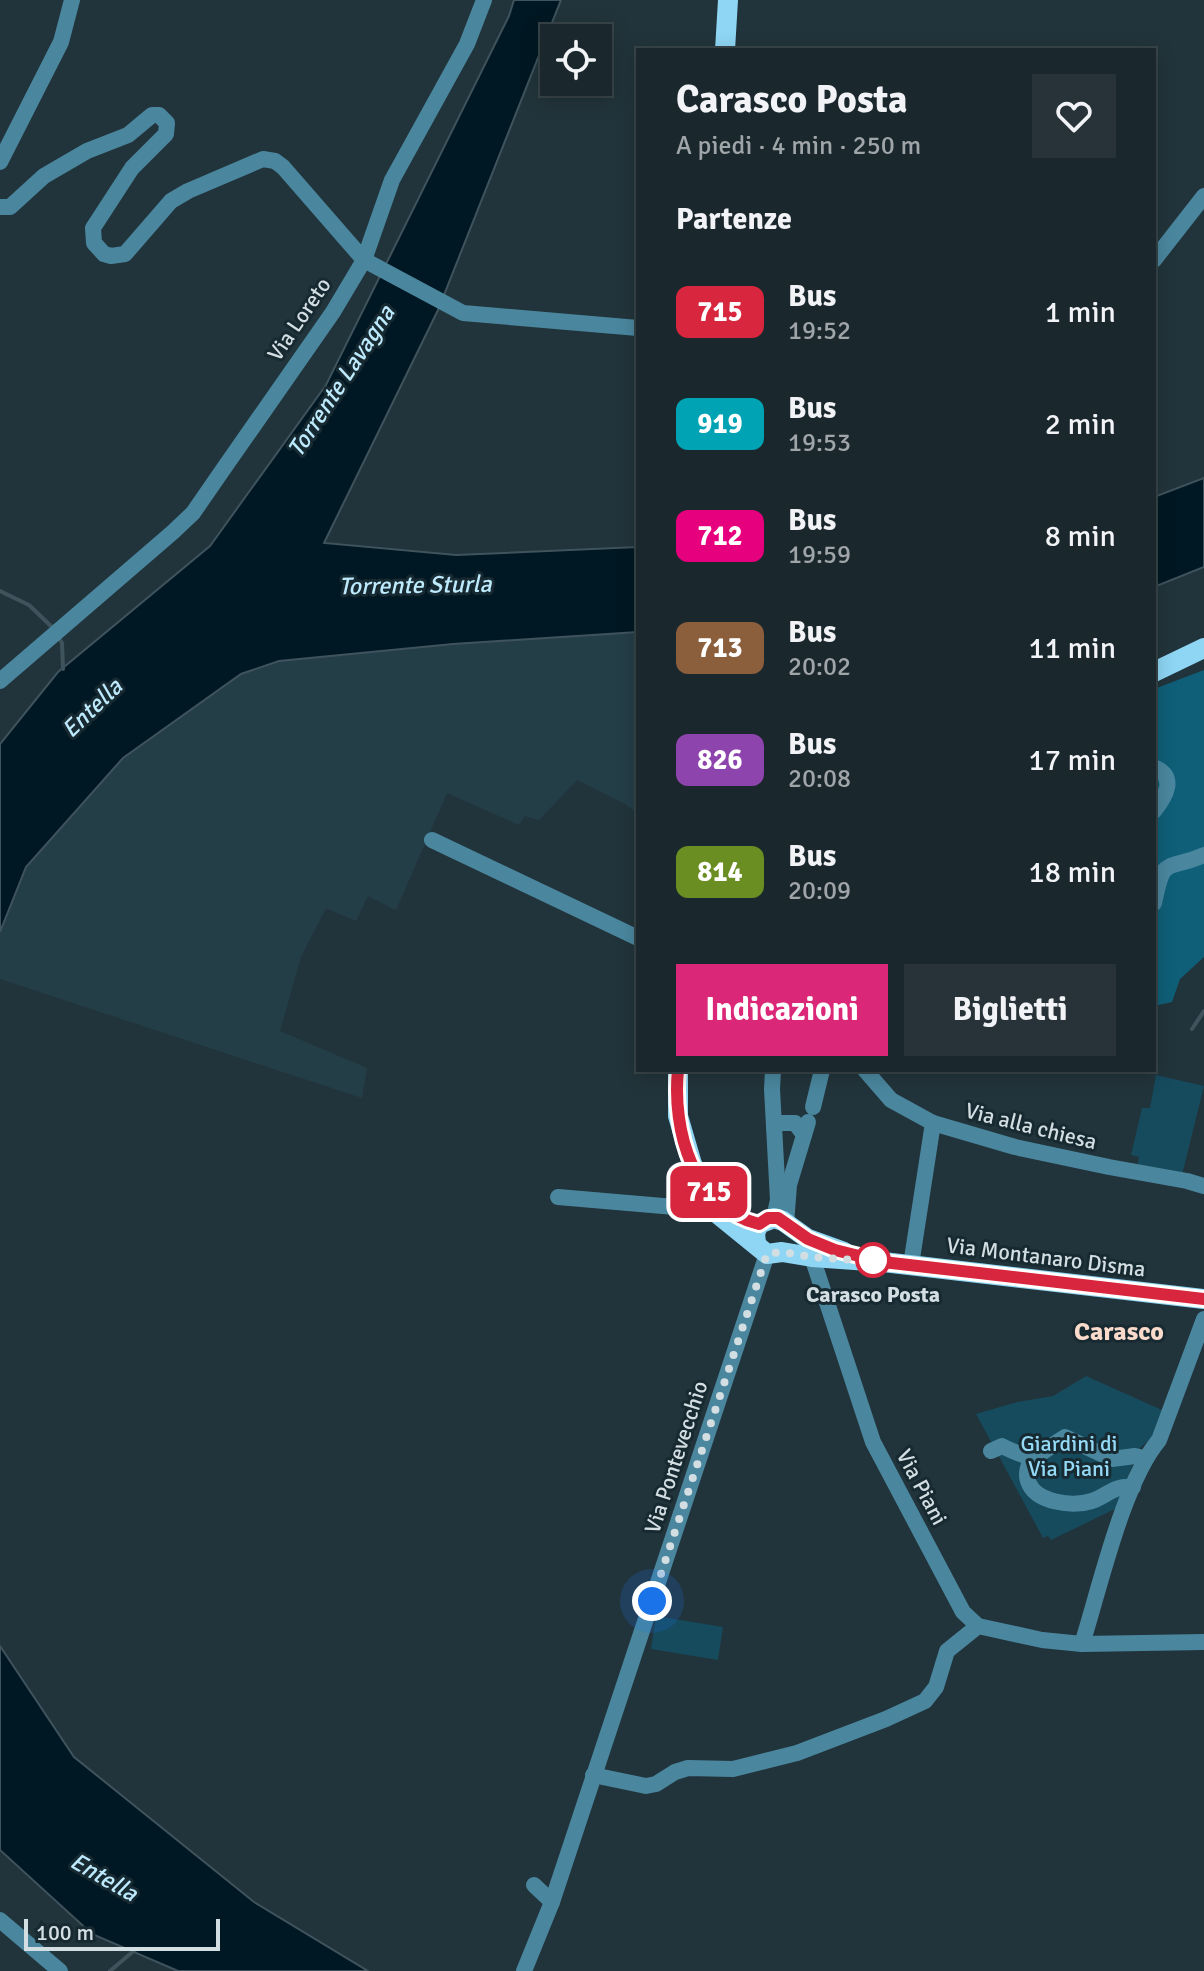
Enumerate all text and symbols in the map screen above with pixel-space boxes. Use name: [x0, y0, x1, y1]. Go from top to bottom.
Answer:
map controls: [540, 24, 612, 96]
button: locate: [540, 24, 612, 96]
button: heart: [1032, 74, 1116, 158]
text: Carasco Posta: [676, 76, 908, 123]
text: A piedi · 4 min · 250 m: [676, 130, 921, 162]
text: Partenze: [676, 201, 792, 238]
street label: Via Loreto: [261, 272, 337, 366]
text: Bus: [788, 278, 836, 315]
text: 1 min: [1045, 294, 1116, 331]
text: 715: [697, 295, 743, 329]
water label: Torrente Lavagna: [281, 299, 402, 463]
text: 19:52: [788, 315, 851, 347]
text: Bus: [788, 390, 836, 427]
text: 2 min: [1045, 406, 1116, 443]
text: 919: [697, 407, 743, 441]
text: 19:53: [788, 427, 851, 459]
text: Bus: [788, 502, 836, 539]
text: 8 min: [1045, 518, 1116, 555]
text: 712: [697, 519, 743, 553]
text: 19:59: [788, 539, 851, 571]
water label: Torrente Sturla: [338, 569, 493, 601]
text: Bus: [788, 614, 836, 651]
text: 11 min: [1029, 630, 1116, 667]
text: 713: [697, 631, 743, 665]
text: 20:02: [788, 651, 851, 683]
water label: Entella: [55, 671, 129, 744]
text: Bus: [788, 726, 836, 763]
text: 17 min: [1029, 742, 1116, 779]
text: 826: [697, 743, 743, 777]
text: 20:08: [788, 763, 851, 795]
text: Bus: [788, 838, 836, 875]
text: 18 min: [1029, 854, 1116, 891]
text: 814: [697, 855, 743, 889]
text: 20:09: [788, 875, 851, 907]
button: Indicazioni: [676, 964, 888, 1056]
button: Biglietti: [904, 964, 1116, 1056]
street label: Via alla chiesa: [962, 1097, 1100, 1155]
line badge: 715: [663, 1166, 755, 1218]
text: 715: [686, 1175, 732, 1209]
street label: Via Montanaro Disma: [945, 1231, 1147, 1283]
marker: Carasco Posta: [856, 1243, 890, 1277]
place label: Carasco Posta: [806, 1281, 940, 1308]
district label: Carasco: [1074, 1316, 1164, 1348]
street label: Via Pontevecchio: [639, 1377, 713, 1537]
park label: Giardini di Via Piani: [1020, 1430, 1118, 1482]
street label: Via Piani: [891, 1444, 953, 1530]
your location: [632, 1581, 672, 1621]
water label: Entella: [65, 1846, 144, 1909]
scale bar: [24, 1915, 220, 1951]
text: 100 m: [36, 1919, 94, 1946]

